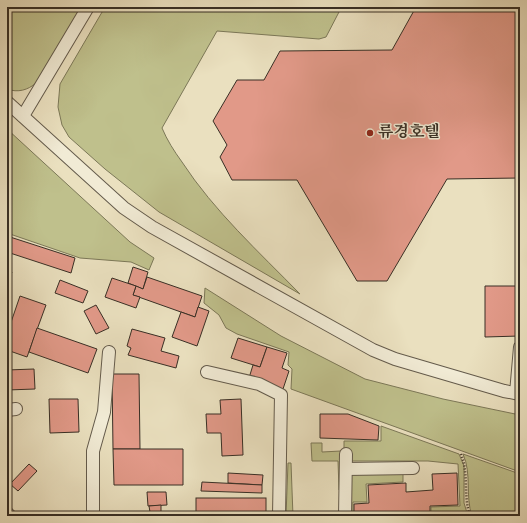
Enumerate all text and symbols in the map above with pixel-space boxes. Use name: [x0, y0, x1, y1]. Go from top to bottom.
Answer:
place label: 류경호텔: [378, 122, 440, 145]
marker: 류경호텔: [365, 128, 375, 138]

